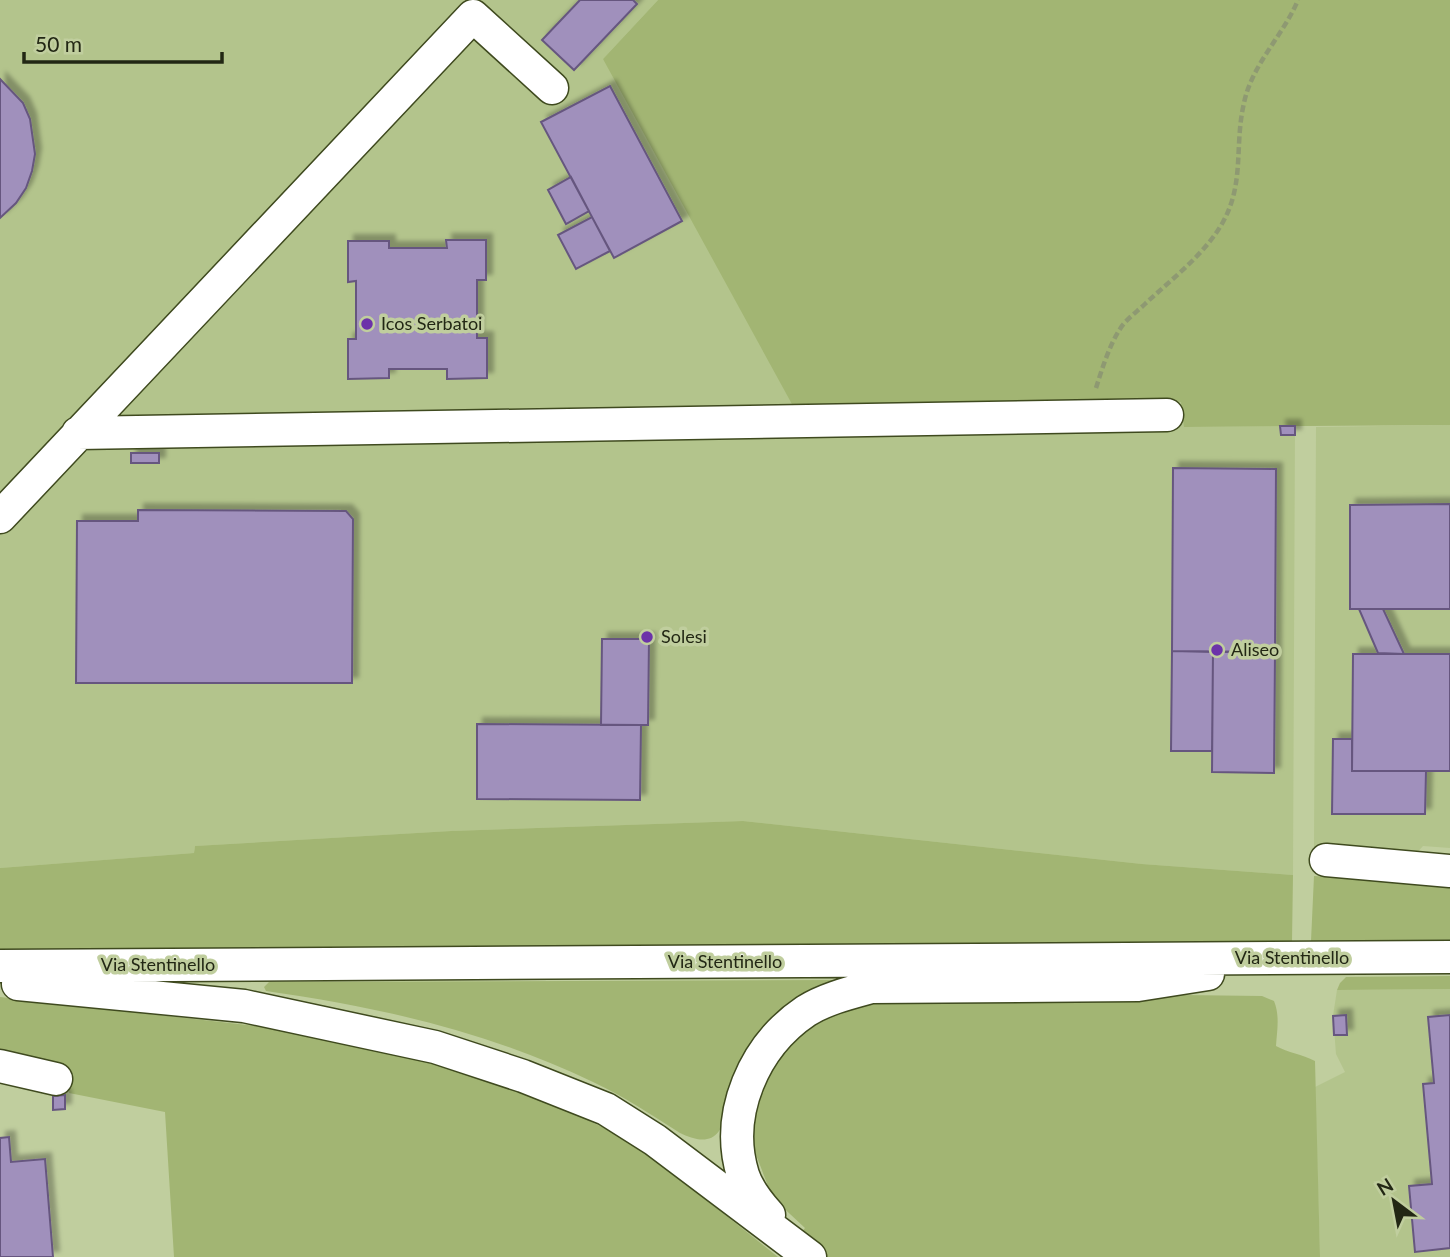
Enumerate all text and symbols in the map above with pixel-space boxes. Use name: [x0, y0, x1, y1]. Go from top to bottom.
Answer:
scale bar: [24, 21, 222, 65]
text: 50 m: [35, 31, 82, 56]
place label: Icos Serbatoi: [381, 312, 482, 334]
marker: Icos Serbatoi: [359, 316, 375, 332]
place label: Solesi: [661, 625, 707, 647]
marker: Solesi: [639, 629, 655, 645]
place label: Aliseo: [1231, 638, 1279, 660]
marker: Aliseo: [1209, 642, 1225, 658]
street label: Via Stentinello: [1235, 946, 1349, 968]
street label: Via Stentinello: [668, 950, 782, 972]
street label: Via Stentinello: [101, 953, 215, 975]
north arrow: [1359, 1166, 1429, 1236]
text: N: [1372, 1173, 1397, 1200]

